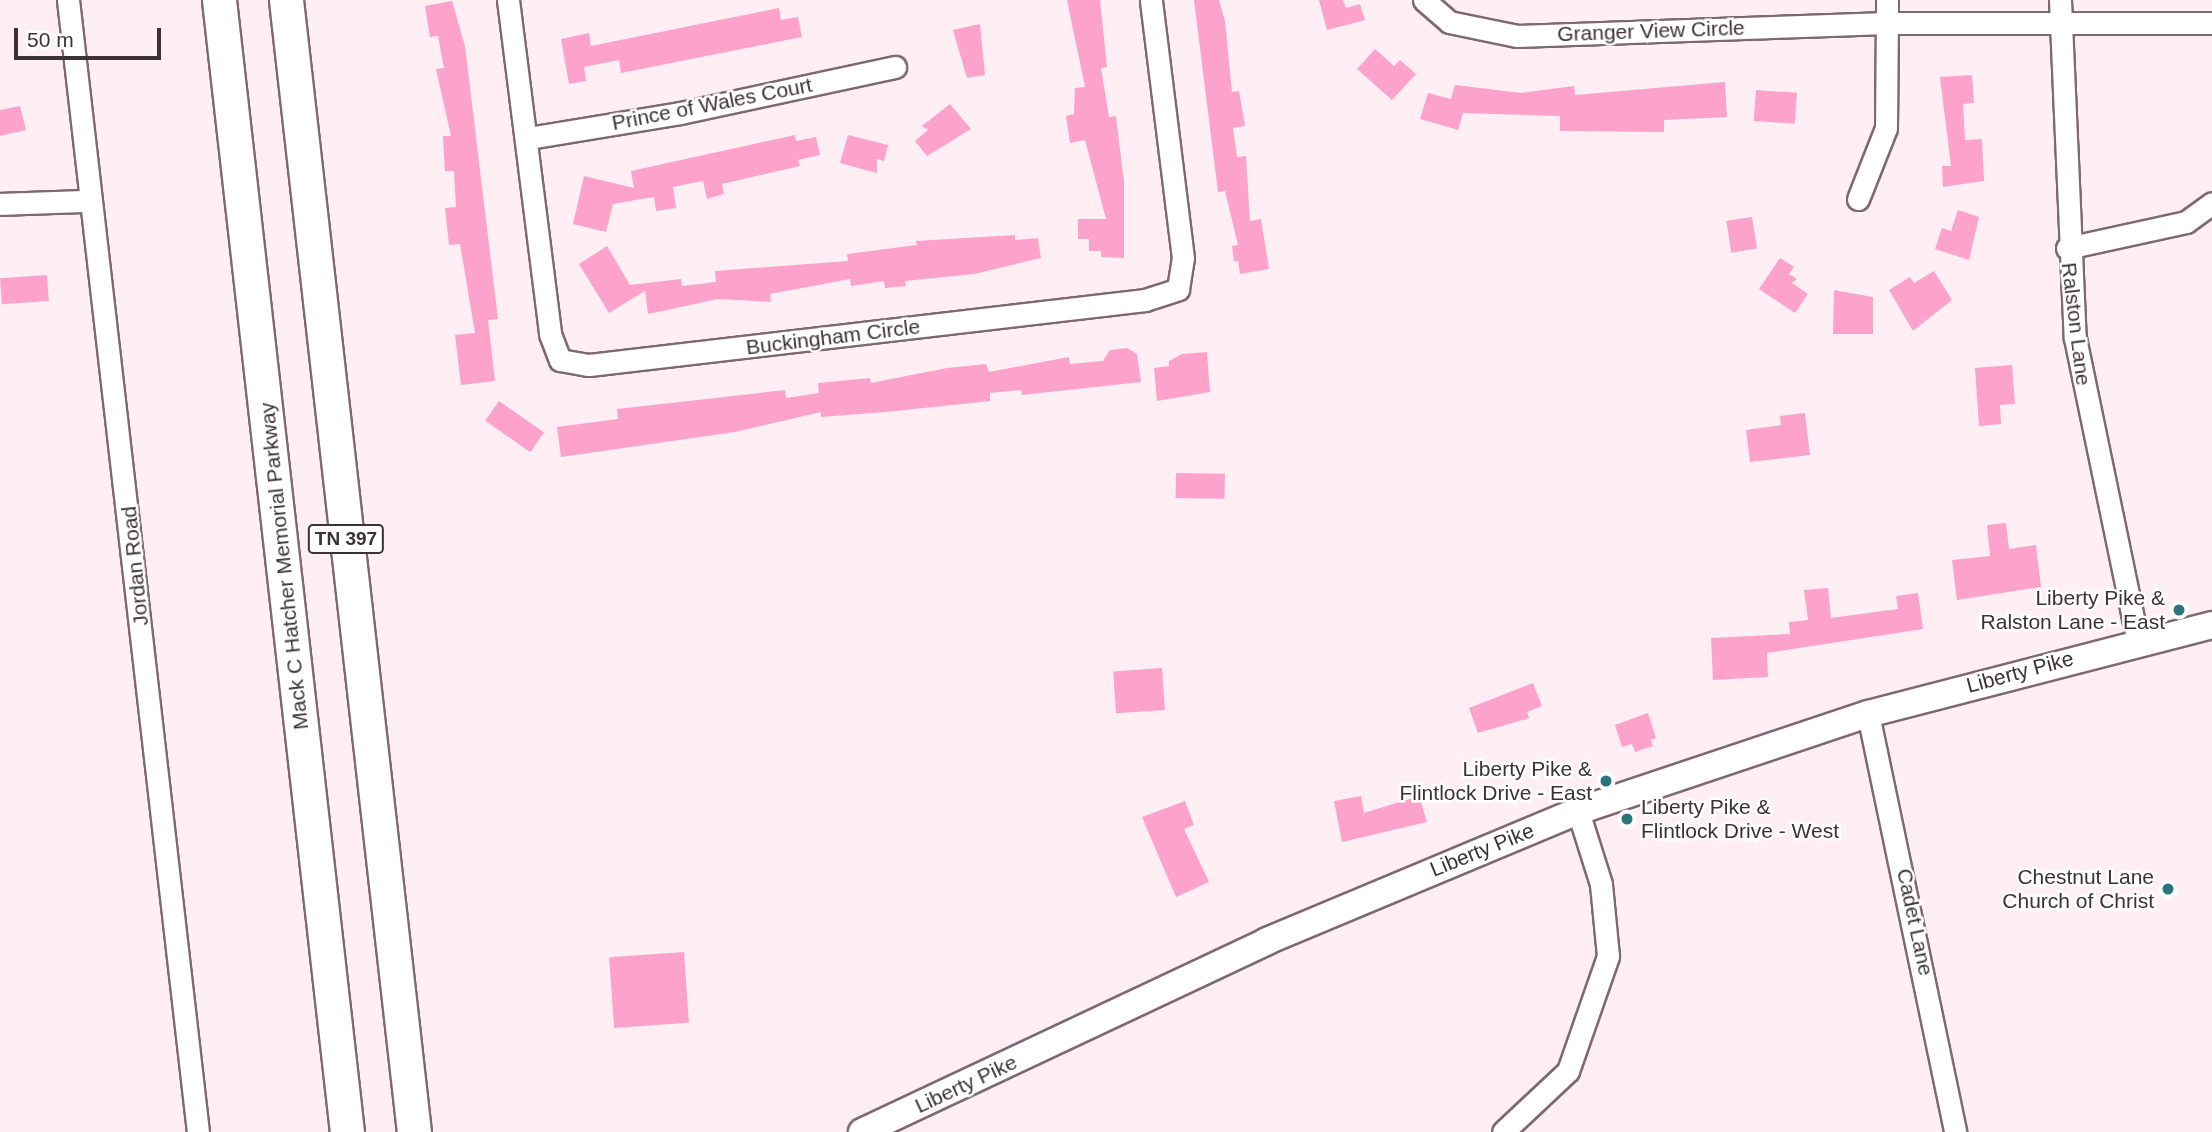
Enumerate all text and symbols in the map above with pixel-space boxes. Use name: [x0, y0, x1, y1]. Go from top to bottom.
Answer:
scale bar: [18, 14, 164, 58]
street label: Granger View Circle: [1557, 15, 1745, 47]
text: 50 m: [27, 28, 74, 51]
street label: Prince of Wales Court: [610, 72, 814, 136]
street label: Ralston Lane: [2056, 261, 2096, 387]
street label: Buckingham Circle: [745, 314, 921, 360]
street label: Mack C Hatcher Memorial Parkway: [254, 401, 314, 731]
street label: Jordan Road: [116, 505, 154, 627]
road number: TN 397: [308, 524, 384, 554]
place label: Liberty Pike & Ralston Lane - East: [1981, 585, 2165, 635]
marker: Liberty Pike & Ralston Lane - East: [2171, 602, 2187, 618]
street label: Liberty Pike: [1964, 646, 2076, 698]
place label: Liberty Pike & Flintlock Drive - East: [1399, 756, 1592, 806]
marker: Liberty Pike & Flintlock Drive - East: [1598, 773, 1614, 789]
place label: Liberty Pike & Flintlock Drive - West: [1641, 794, 1839, 844]
marker: Liberty Pike & Flintlock Drive - West: [1619, 811, 1635, 827]
street label: Liberty Pike: [1426, 818, 1538, 882]
place label: Chestnut Lane Church of Christ: [2002, 864, 2154, 914]
street label: Cadet Lane: [1891, 866, 1939, 978]
marker: Chestnut Lane Church of Christ: [2160, 881, 2176, 897]
street label: Liberty Pike: [911, 1049, 1021, 1119]

